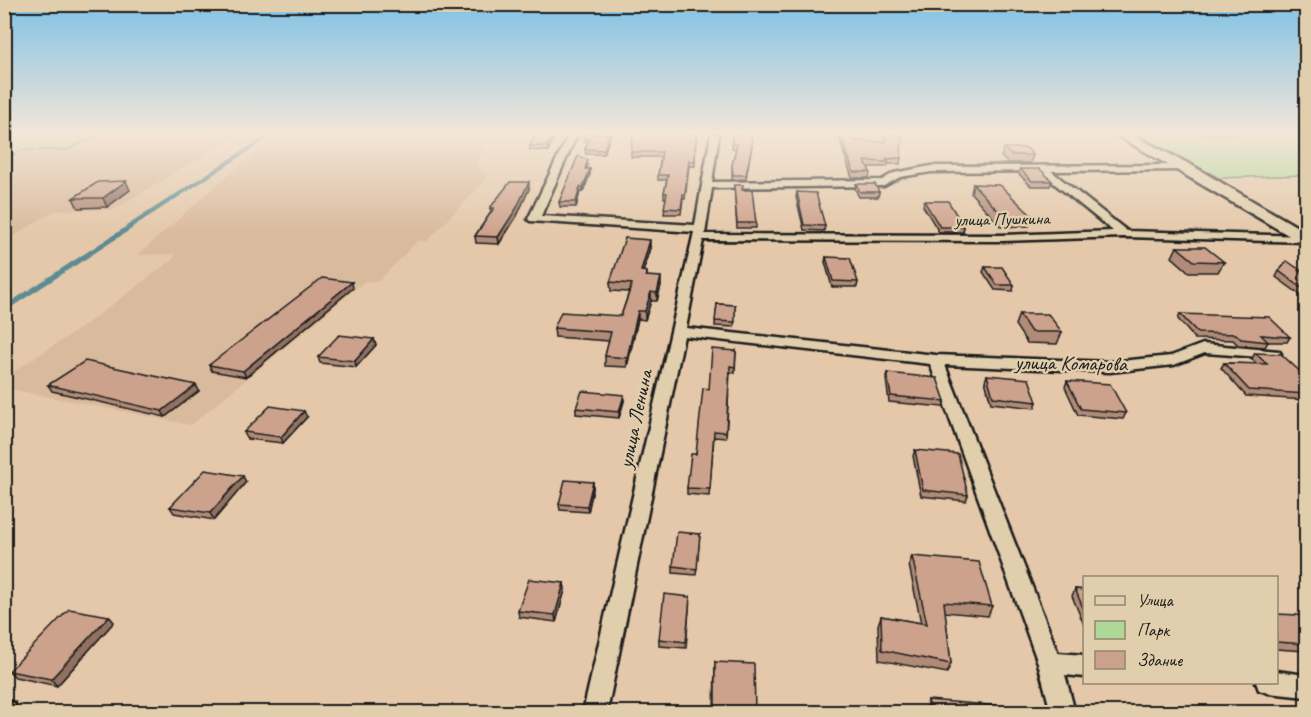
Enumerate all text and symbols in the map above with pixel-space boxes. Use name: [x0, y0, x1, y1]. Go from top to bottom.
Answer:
street label: улица Пушкина: [953, 207, 1051, 231]
street label: улица Комарова: [1013, 349, 1129, 377]
street label: улица Ленина: [611, 365, 659, 472]
legend: [1083, 576, 1278, 684]
text: Улица: [1137, 589, 1174, 611]
text: Парк: [1137, 619, 1171, 641]
text: Здание: [1137, 649, 1183, 671]

